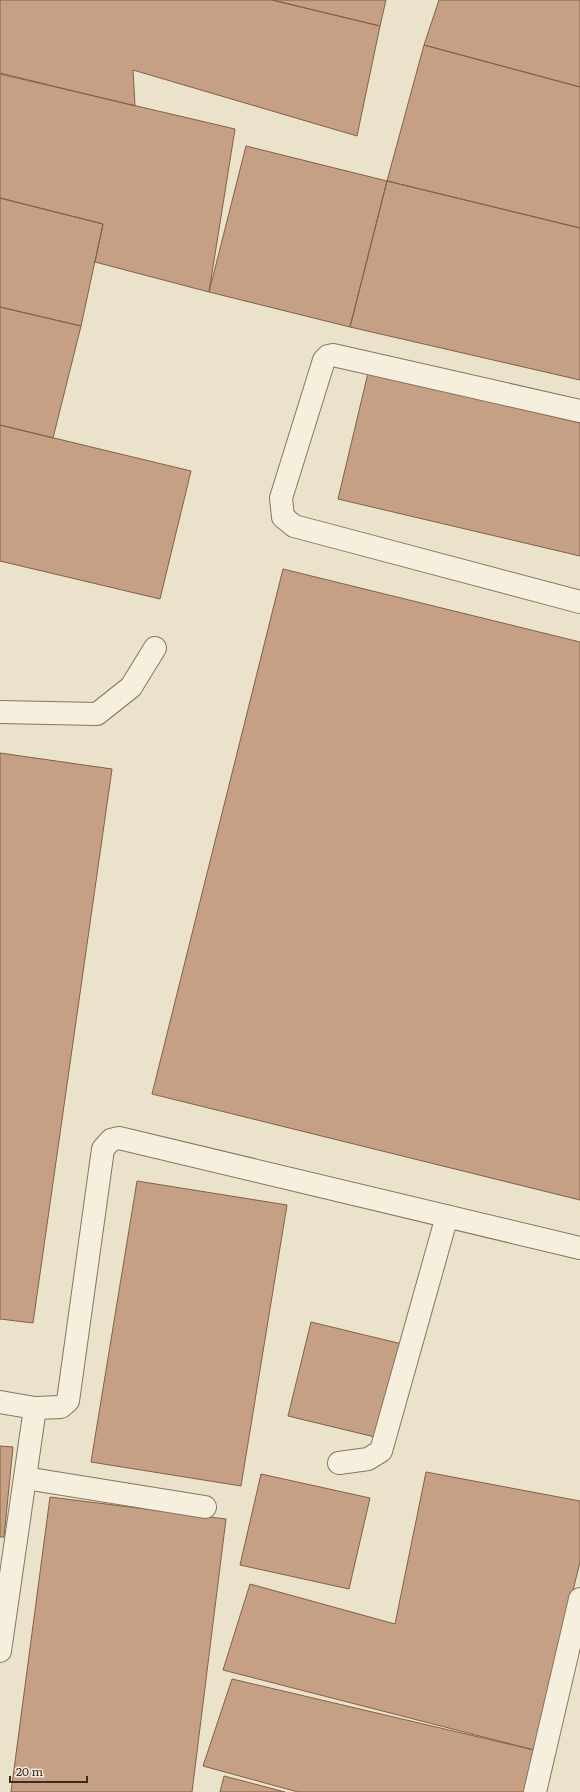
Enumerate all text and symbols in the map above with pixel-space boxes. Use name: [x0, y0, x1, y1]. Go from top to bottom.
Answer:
scale bar: [10, 1758, 87, 1784]
text: 20 m: [16, 1762, 43, 1780]

